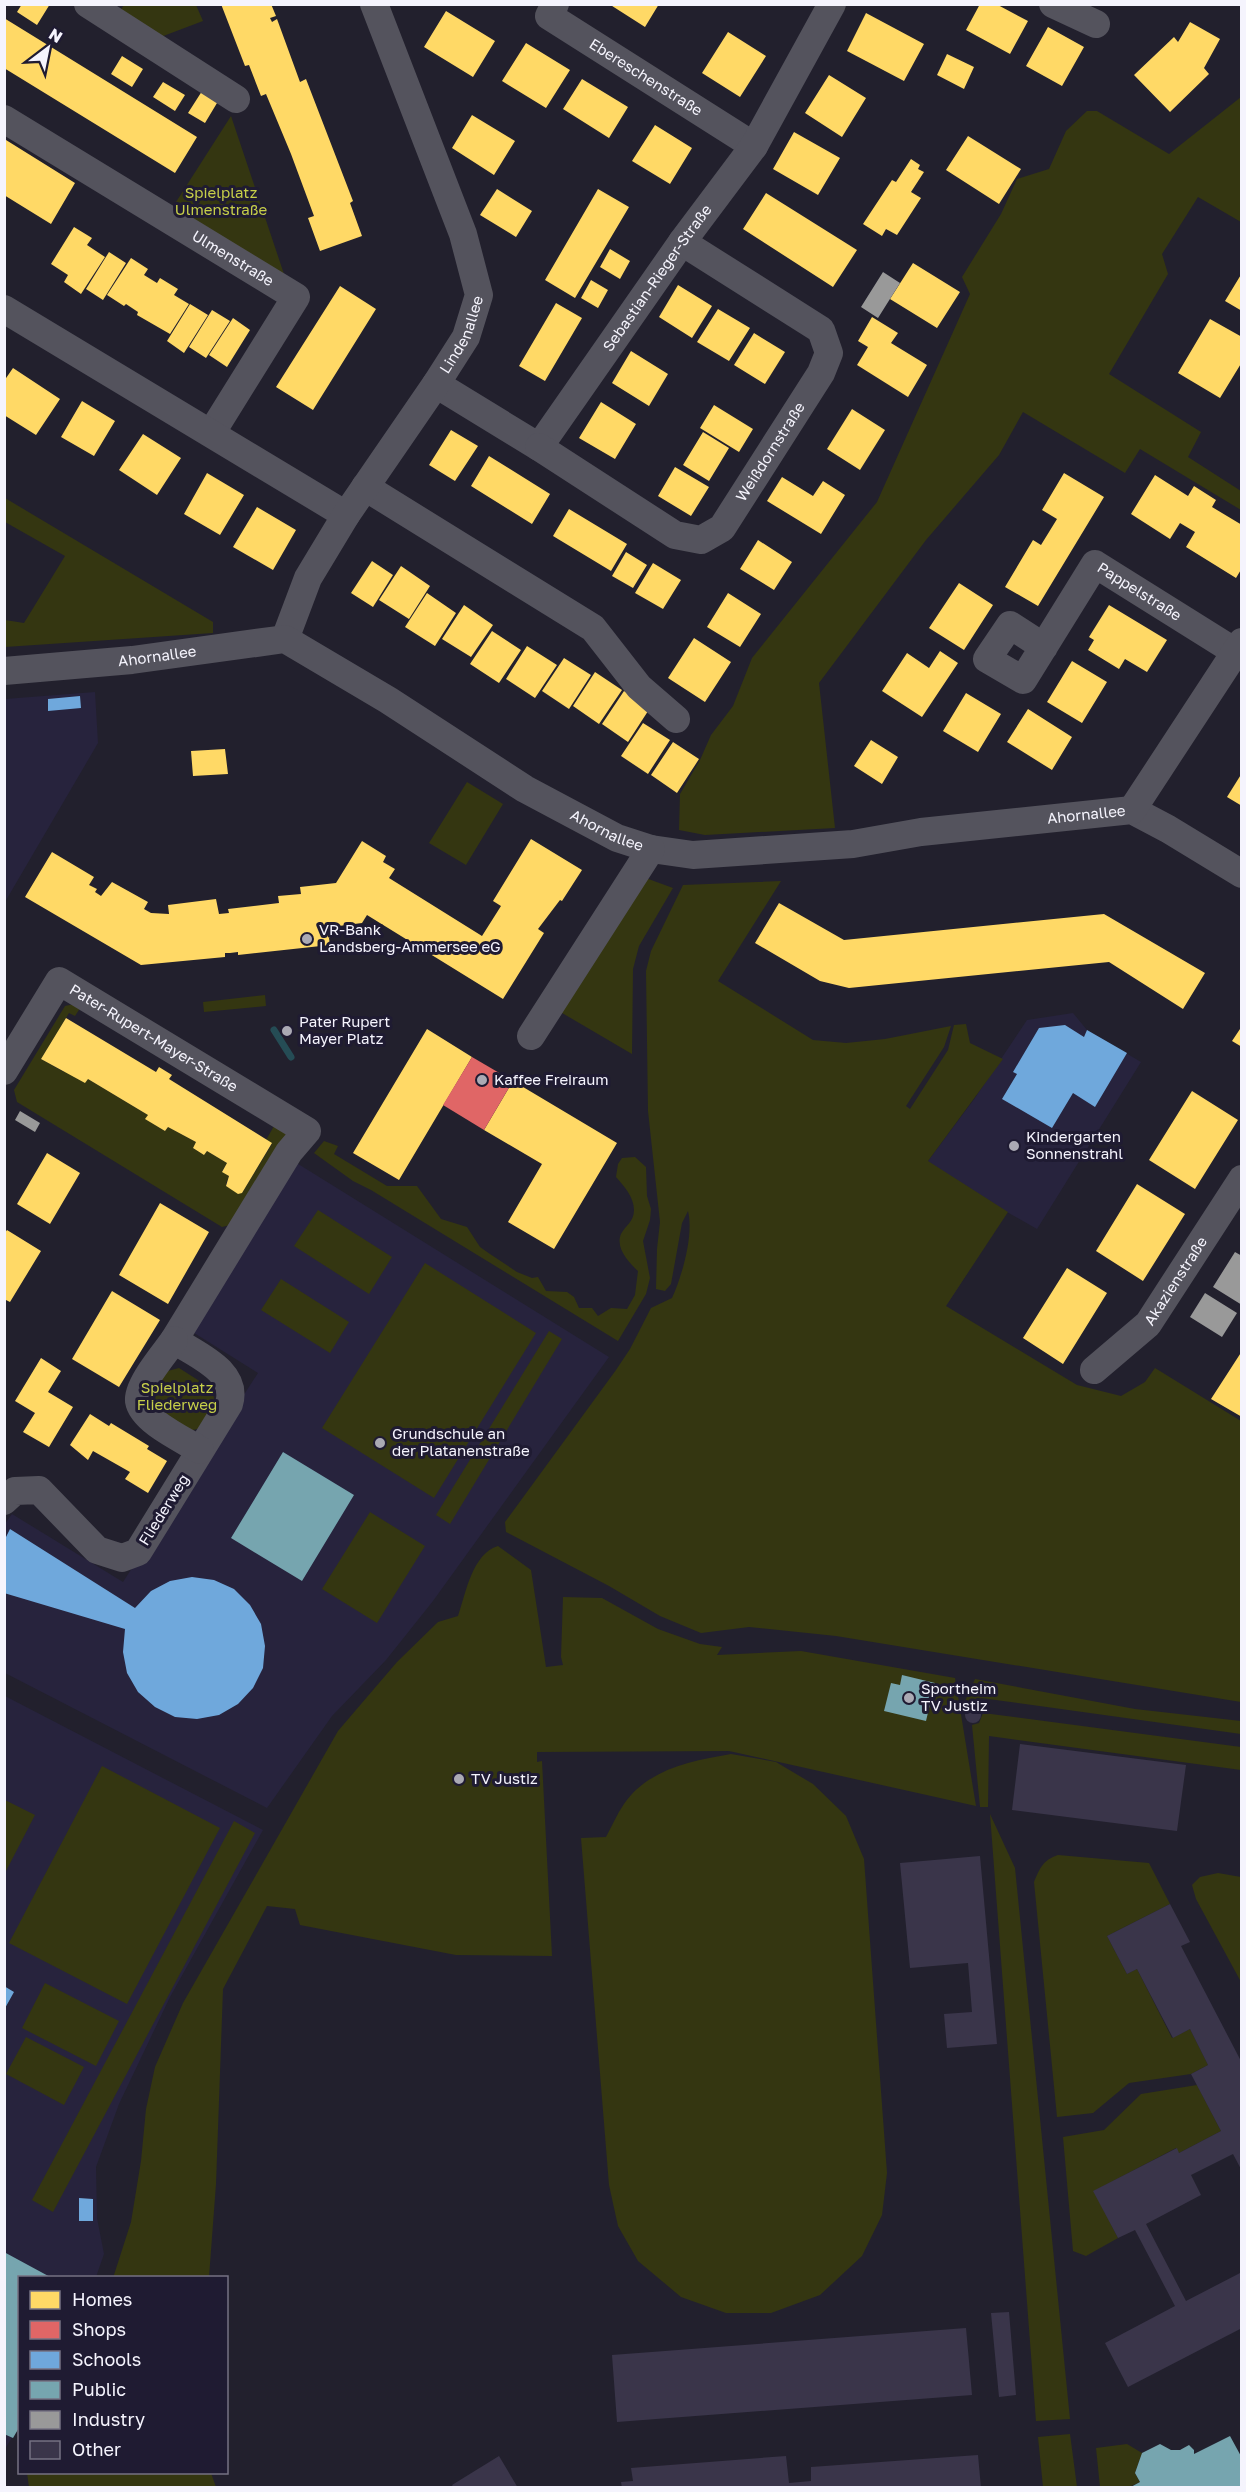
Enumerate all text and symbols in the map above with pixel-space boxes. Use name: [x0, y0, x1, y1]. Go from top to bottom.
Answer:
north arrow: [18, 18, 78, 78]
text: N: [45, 24, 66, 47]
street label: Ebereschenstraße: [586, 34, 706, 119]
park label: Spielplatz Ulmenstraße: [175, 183, 268, 218]
street label: Sebastian-Rieger-Straße: [598, 200, 715, 355]
street label: Ulmenstraße: [189, 226, 278, 290]
street label: Lindenallee: [435, 293, 486, 376]
street label: Weißdornstraße: [731, 398, 808, 504]
street label: Pappelstraße: [1094, 558, 1185, 624]
street label: Ahornallee: [117, 641, 198, 669]
street label: Ahornallee: [1046, 801, 1127, 827]
street label: Ahornallee: [568, 805, 646, 854]
place label: VR-Bank Landsberg-Ammersee eG: [319, 920, 501, 955]
marker: VR-Bank Landsberg-Ammersee eG: [300, 932, 314, 946]
street label: Pater-Rupert-Mayer-Straße: [67, 980, 242, 1095]
place label: Pater Rupert Mayer Platz: [299, 1012, 390, 1047]
marker: Pater Rupert Mayer Platz: [280, 1024, 294, 1038]
place label: Kaffee Freiraum: [494, 1070, 609, 1088]
marker: Kaffee Freiraum: [475, 1073, 489, 1087]
place label: Kindergarten Sonnenstrahl: [1026, 1127, 1123, 1162]
marker: Kindergarten Sonnenstrahl: [1007, 1139, 1021, 1153]
street label: Akazienstraße: [1140, 1233, 1210, 1328]
park label: Spielplatz Fliederweg: [137, 1378, 217, 1413]
place label: Grundschule an der Platanenstraße: [392, 1424, 530, 1459]
marker: Grundschule an der Platanenstraße: [373, 1436, 387, 1450]
street label: Fliederweg: [134, 1471, 192, 1548]
place label: Sportheim TV Justiz: [921, 1679, 996, 1714]
marker: Sportheim TV Justiz: [902, 1691, 916, 1705]
place label: TV Justiz: [471, 1769, 538, 1787]
marker: TV Justiz: [452, 1772, 466, 1786]
legend: [18, 2276, 228, 2474]
text: Homes: [72, 2288, 132, 2310]
text: Shops: [72, 2318, 126, 2340]
text: Schools: [72, 2348, 141, 2370]
text: Public: [72, 2378, 126, 2400]
text: Industry: [72, 2408, 145, 2430]
text: Other: [72, 2438, 121, 2460]

